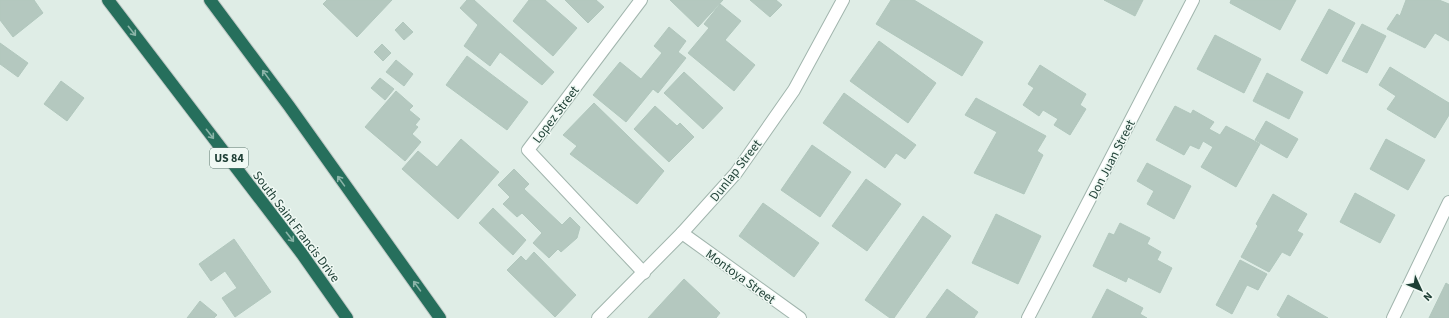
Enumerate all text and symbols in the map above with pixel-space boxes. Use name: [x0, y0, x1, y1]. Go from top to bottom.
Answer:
one-way arrow: [128, 25, 136, 36]
one-way arrow: [261, 69, 270, 80]
street label: Lopez Street: [528, 82, 584, 147]
street label: Don Juan Street: [1084, 116, 1140, 202]
one-way arrow: [206, 129, 215, 140]
street label: Dunlap Street: [706, 135, 766, 205]
road number: US 84: [210, 148, 248, 168]
street label: South Saint Francis Drive: [248, 167, 344, 286]
one-way arrow: [337, 175, 345, 186]
one-way arrow: [285, 232, 294, 243]
street label: Montoya Street: [702, 245, 780, 309]
north arrow: [1401, 270, 1441, 310]
one-way arrow: [413, 281, 421, 292]
text: N: [1420, 289, 1436, 304]

